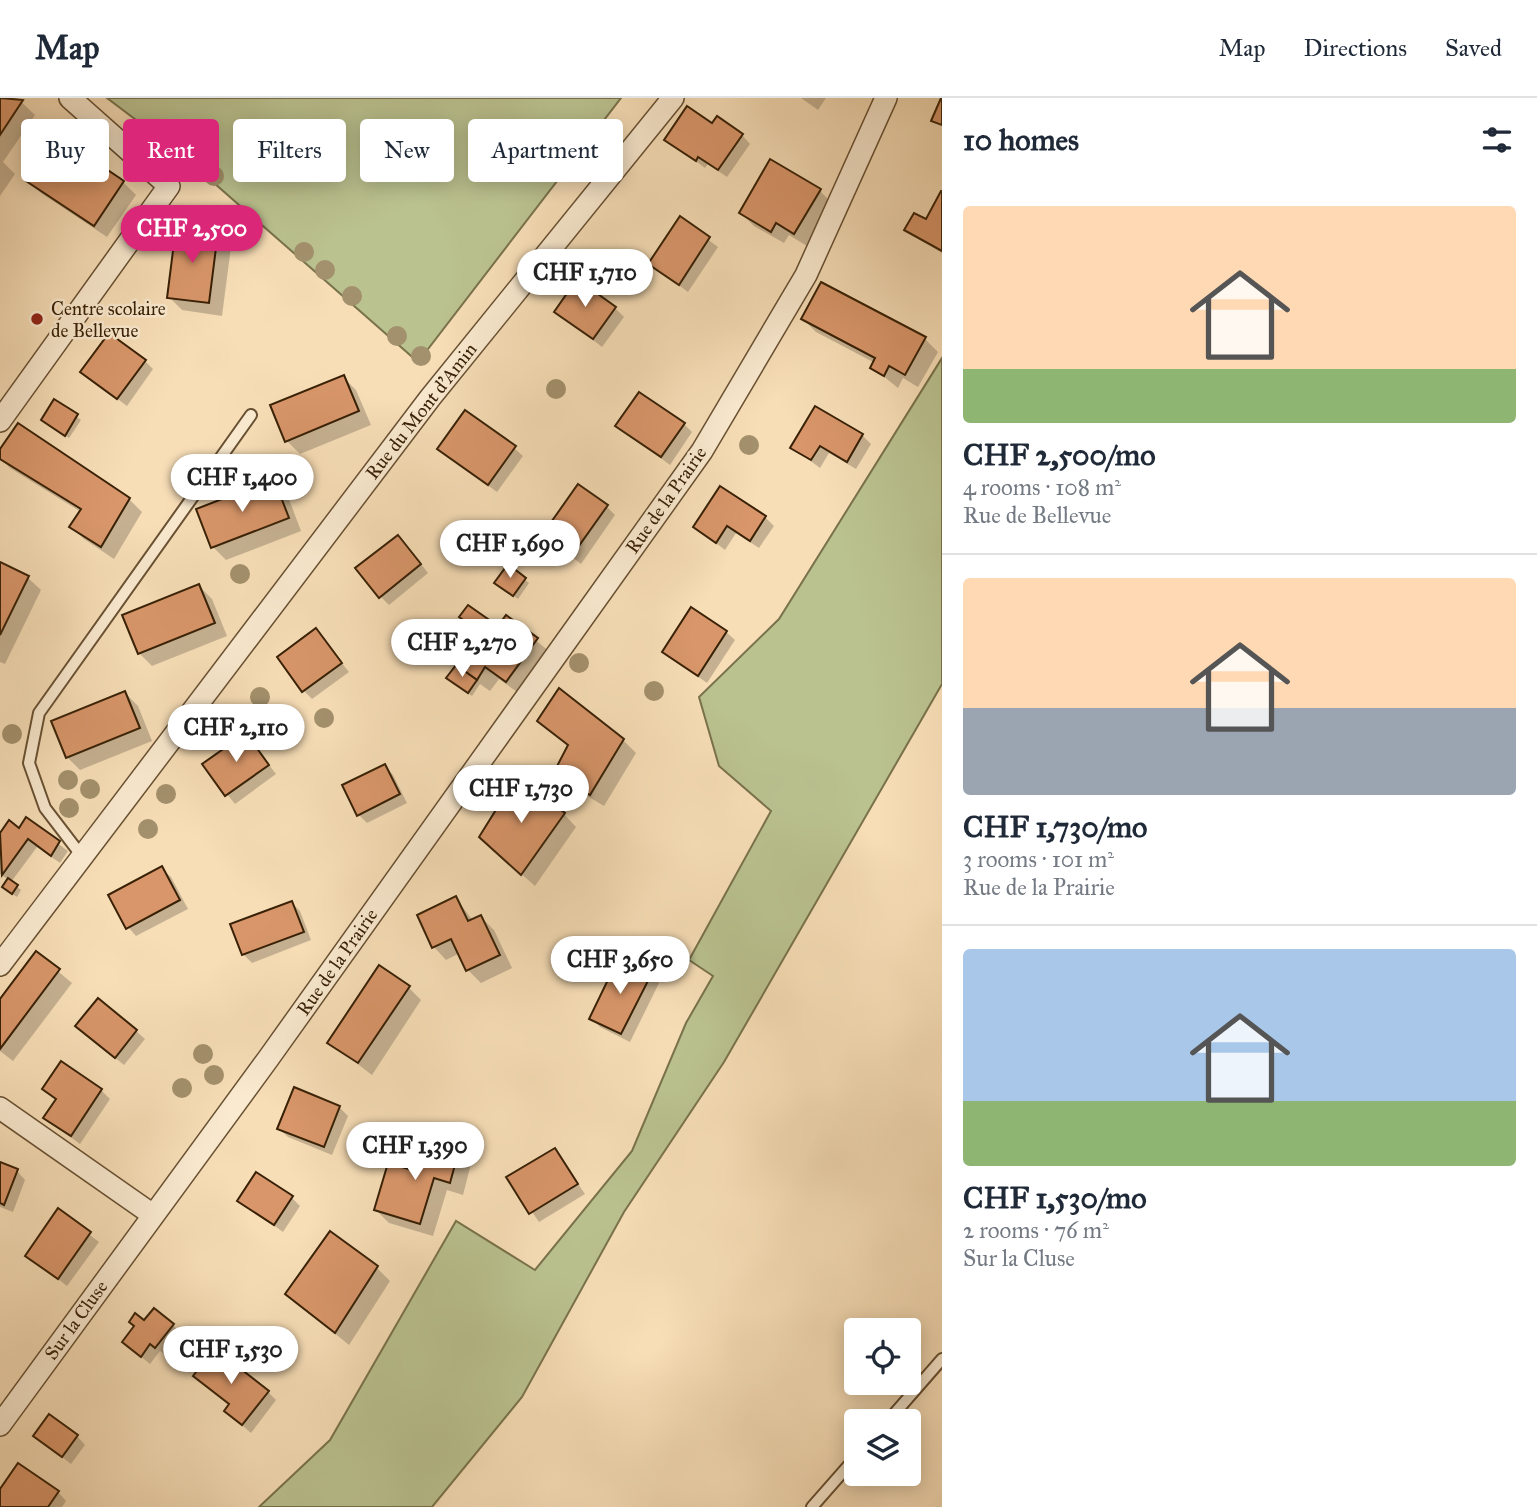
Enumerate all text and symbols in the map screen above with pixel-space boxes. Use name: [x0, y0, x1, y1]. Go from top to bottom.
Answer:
text: Map: [35, 28, 99, 68]
text: Map: [1219, 33, 1266, 63]
text: Directions: [1304, 33, 1407, 63]
text: Saved: [1445, 33, 1502, 63]
chip: Buy: [21, 119, 109, 182]
chip: Rent: [123, 119, 219, 182]
chip: Filters: [233, 119, 346, 182]
chip: New: [360, 119, 454, 182]
chip: Apartment: [468, 119, 623, 182]
icon: filters: [1478, 121, 1516, 159]
text: 10 homes: [963, 122, 1079, 158]
pin: CHF 2,500: [112, 206, 272, 265]
text: CHF 2,500: [137, 214, 247, 242]
pin: CHF 1,710: [505, 250, 665, 309]
icon: home: [1177, 252, 1303, 378]
text: CHF 1,710: [533, 258, 637, 286]
place label: Centre scolaire de Bellevue: [51, 297, 166, 342]
marker: Centre scolaire de Bellevue: [29, 311, 45, 327]
street label: Rue du Mont d'Amin: [361, 338, 481, 484]
text: CHF 2,500/mo: [963, 437, 1156, 473]
street label: Rue de la Prairie: [621, 442, 711, 558]
pin: CHF 1,400: [162, 454, 322, 514]
text: CHF 1,400: [187, 463, 297, 491]
text: 4 rooms · 108 m²: [963, 473, 1121, 501]
text: Rue de Bellevue: [963, 501, 1111, 529]
pin: CHF 1,690: [430, 520, 590, 580]
text: CHF 1,690: [456, 529, 564, 557]
pin: CHF 2,270: [382, 620, 542, 679]
icon: home: [1177, 624, 1303, 750]
text: CHF 2,270: [407, 628, 517, 656]
pin: CHF 2,110: [156, 704, 316, 764]
text: CHF 2,110: [184, 713, 288, 741]
pin: CHF 1,730: [441, 766, 601, 825]
text: CHF 1,730: [469, 774, 573, 802]
text: CHF 1,730/mo: [963, 809, 1147, 845]
text: 3 rooms · 101 m²: [963, 845, 1114, 873]
text: Rue de la Prairie: [963, 873, 1115, 901]
street label: Rue de la Prairie: [292, 904, 382, 1020]
pin: CHF 3,650: [540, 936, 700, 996]
text: CHF 3,650: [567, 945, 673, 973]
icon: home: [1177, 995, 1303, 1121]
pin: CHF 1,390: [335, 1122, 495, 1182]
text: CHF 1,390: [362, 1131, 468, 1159]
text: CHF 1,530/mo: [963, 1180, 1147, 1216]
text: 2 rooms · 76 m²: [963, 1216, 1109, 1244]
text: Sur la Cluse: [963, 1244, 1075, 1272]
street label: Sur la Cluse: [40, 1276, 113, 1364]
map controls: [844, 1318, 921, 1486]
button: locate: [844, 1318, 921, 1395]
pin: CHF 1,530: [151, 1326, 311, 1386]
text: CHF 1,530: [179, 1335, 283, 1363]
button: layers: [844, 1409, 921, 1486]

